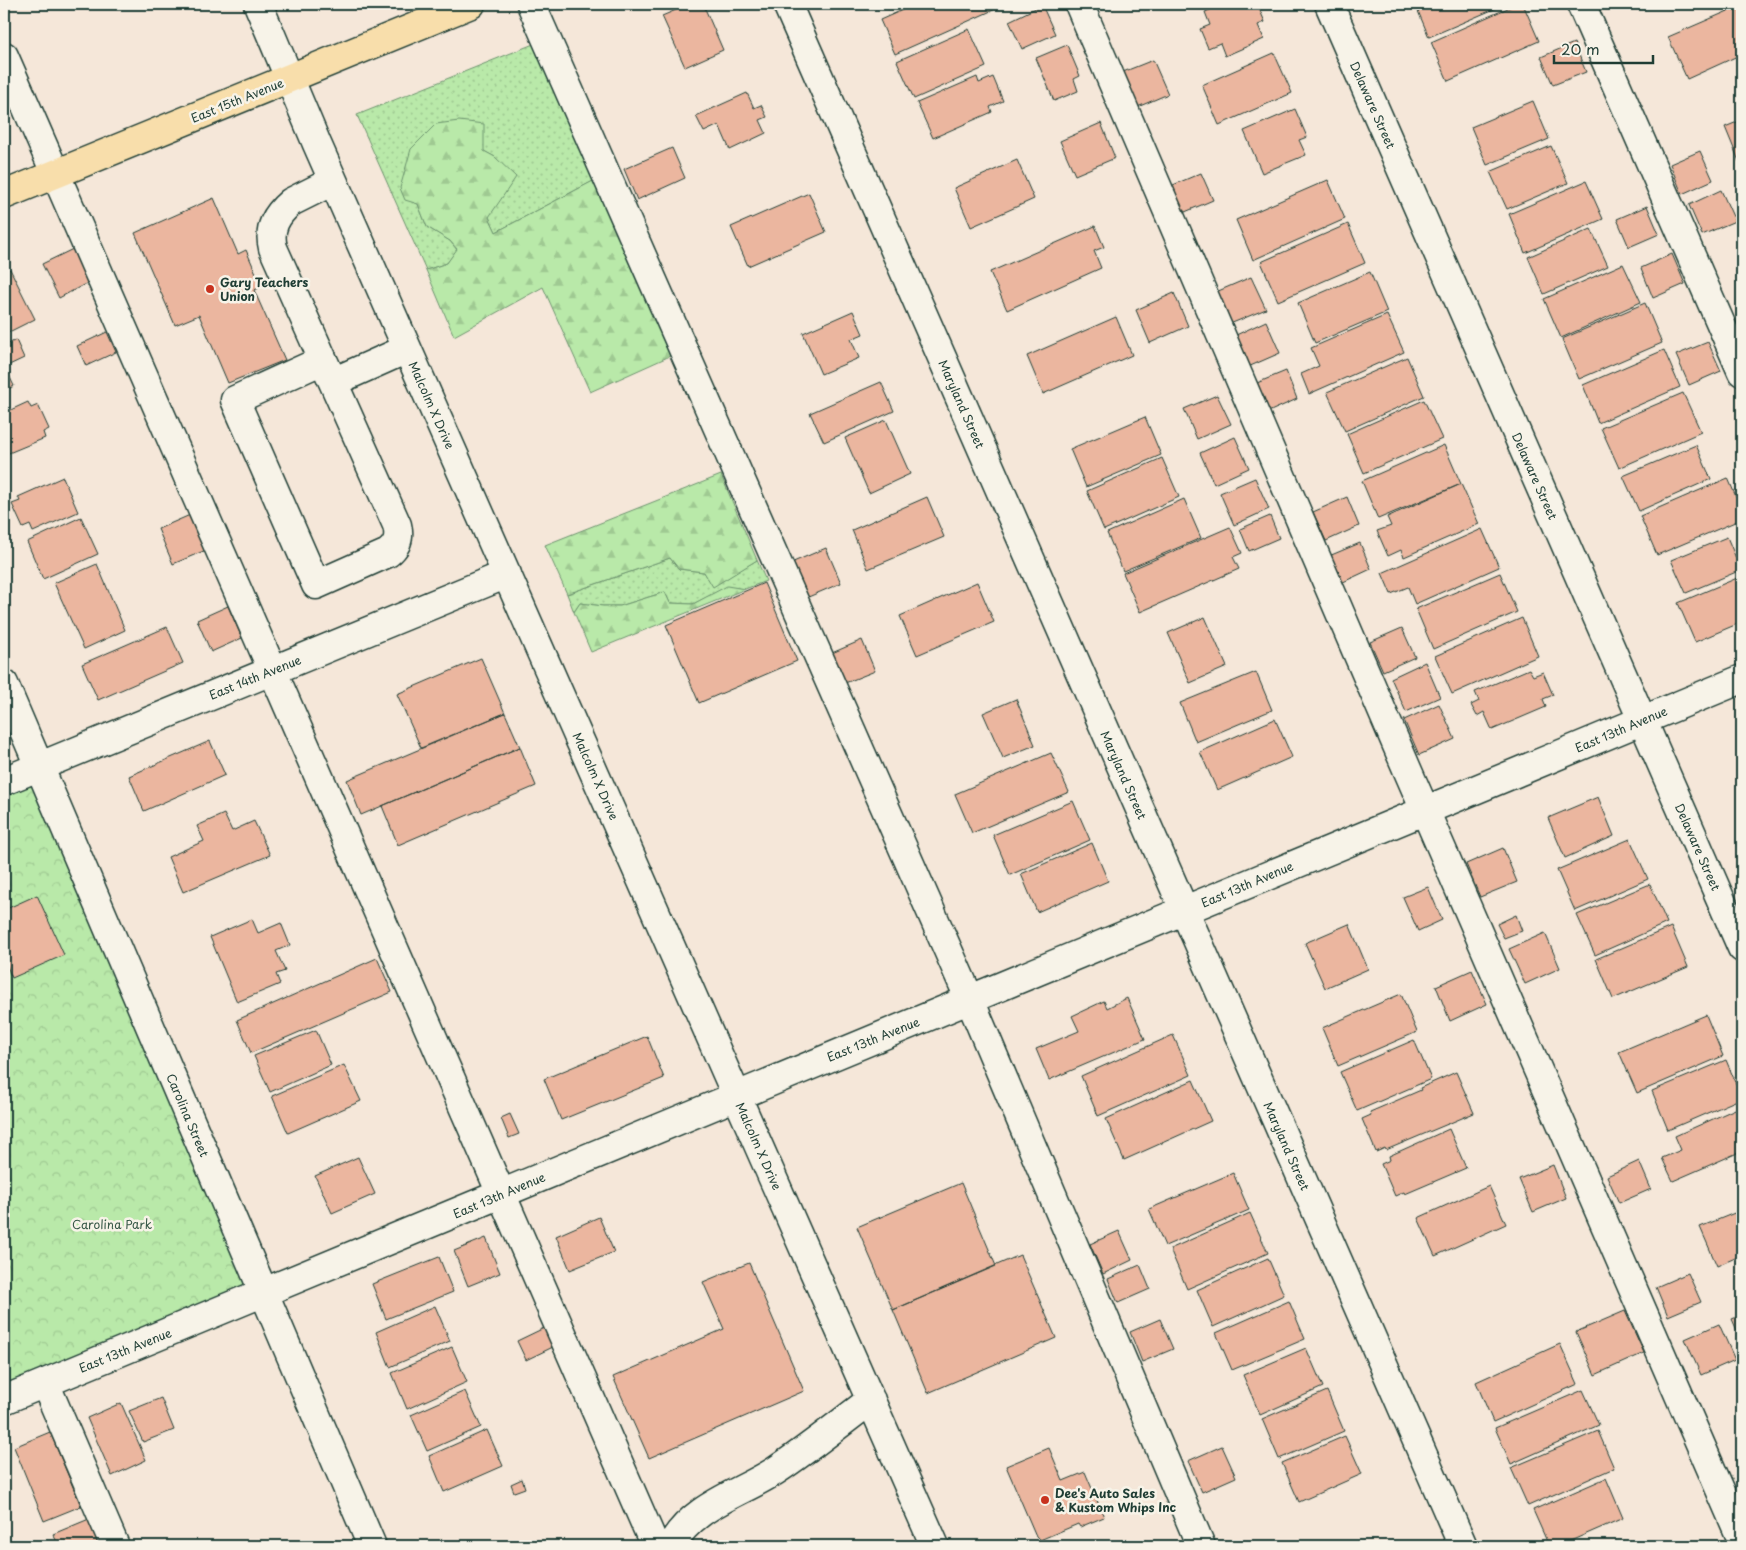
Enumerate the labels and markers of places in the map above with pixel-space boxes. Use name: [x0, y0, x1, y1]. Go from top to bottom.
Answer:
place label: Gary Teachers Union: [220, 273, 309, 305]
marker: Gary Teachers Union: [204, 283, 216, 295]
place label: Dee's Auto Sales & Kustom Whips Inc: [1055, 1484, 1177, 1516]
marker: Dee's Auto Sales & Kustom Whips Inc: [1039, 1494, 1051, 1506]

